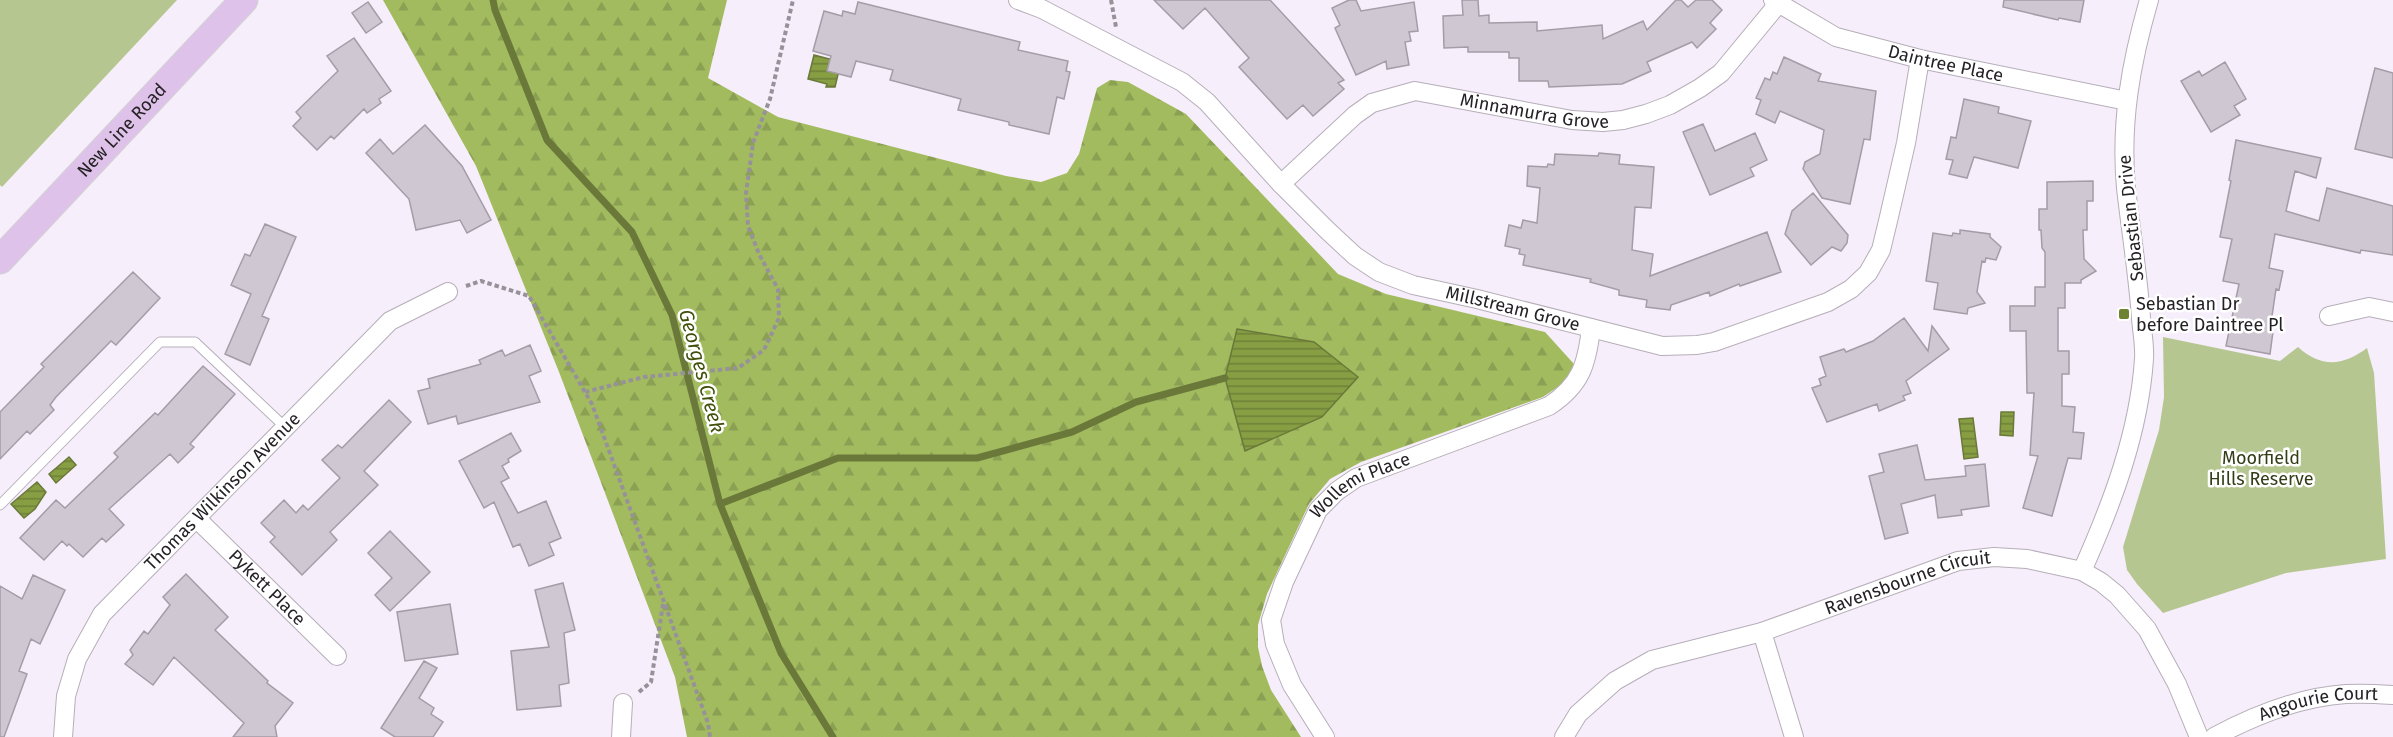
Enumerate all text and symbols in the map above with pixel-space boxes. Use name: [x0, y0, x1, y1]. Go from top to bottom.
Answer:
street label: Daintree Place: [1886, 40, 2005, 87]
street label: New Line Road: [73, 79, 171, 182]
street label: Minnamurra Grove: [1458, 89, 1610, 133]
street label: Sebastian Drive: [2113, 154, 2149, 282]
street label: Millstream Grove: [1444, 281, 1582, 336]
place label: Sebastian Dr before Daintree Pl: [2136, 293, 2284, 336]
water label: Georges Creek: [674, 307, 730, 436]
marker: Sebastian Dr before Daintree Pl: [2117, 307, 2131, 321]
street label: Thomas Wilkinson Avenue: [140, 408, 305, 575]
park label: Moorfield Hills Reserve: [2208, 447, 2314, 490]
street label: Wollemi Place: [1305, 448, 1413, 523]
street label: Pykett Place: [224, 545, 310, 630]
street label: Ravensbourne Circuit: [1822, 546, 1992, 619]
street label: Angourie Court: [2255, 683, 2379, 726]

